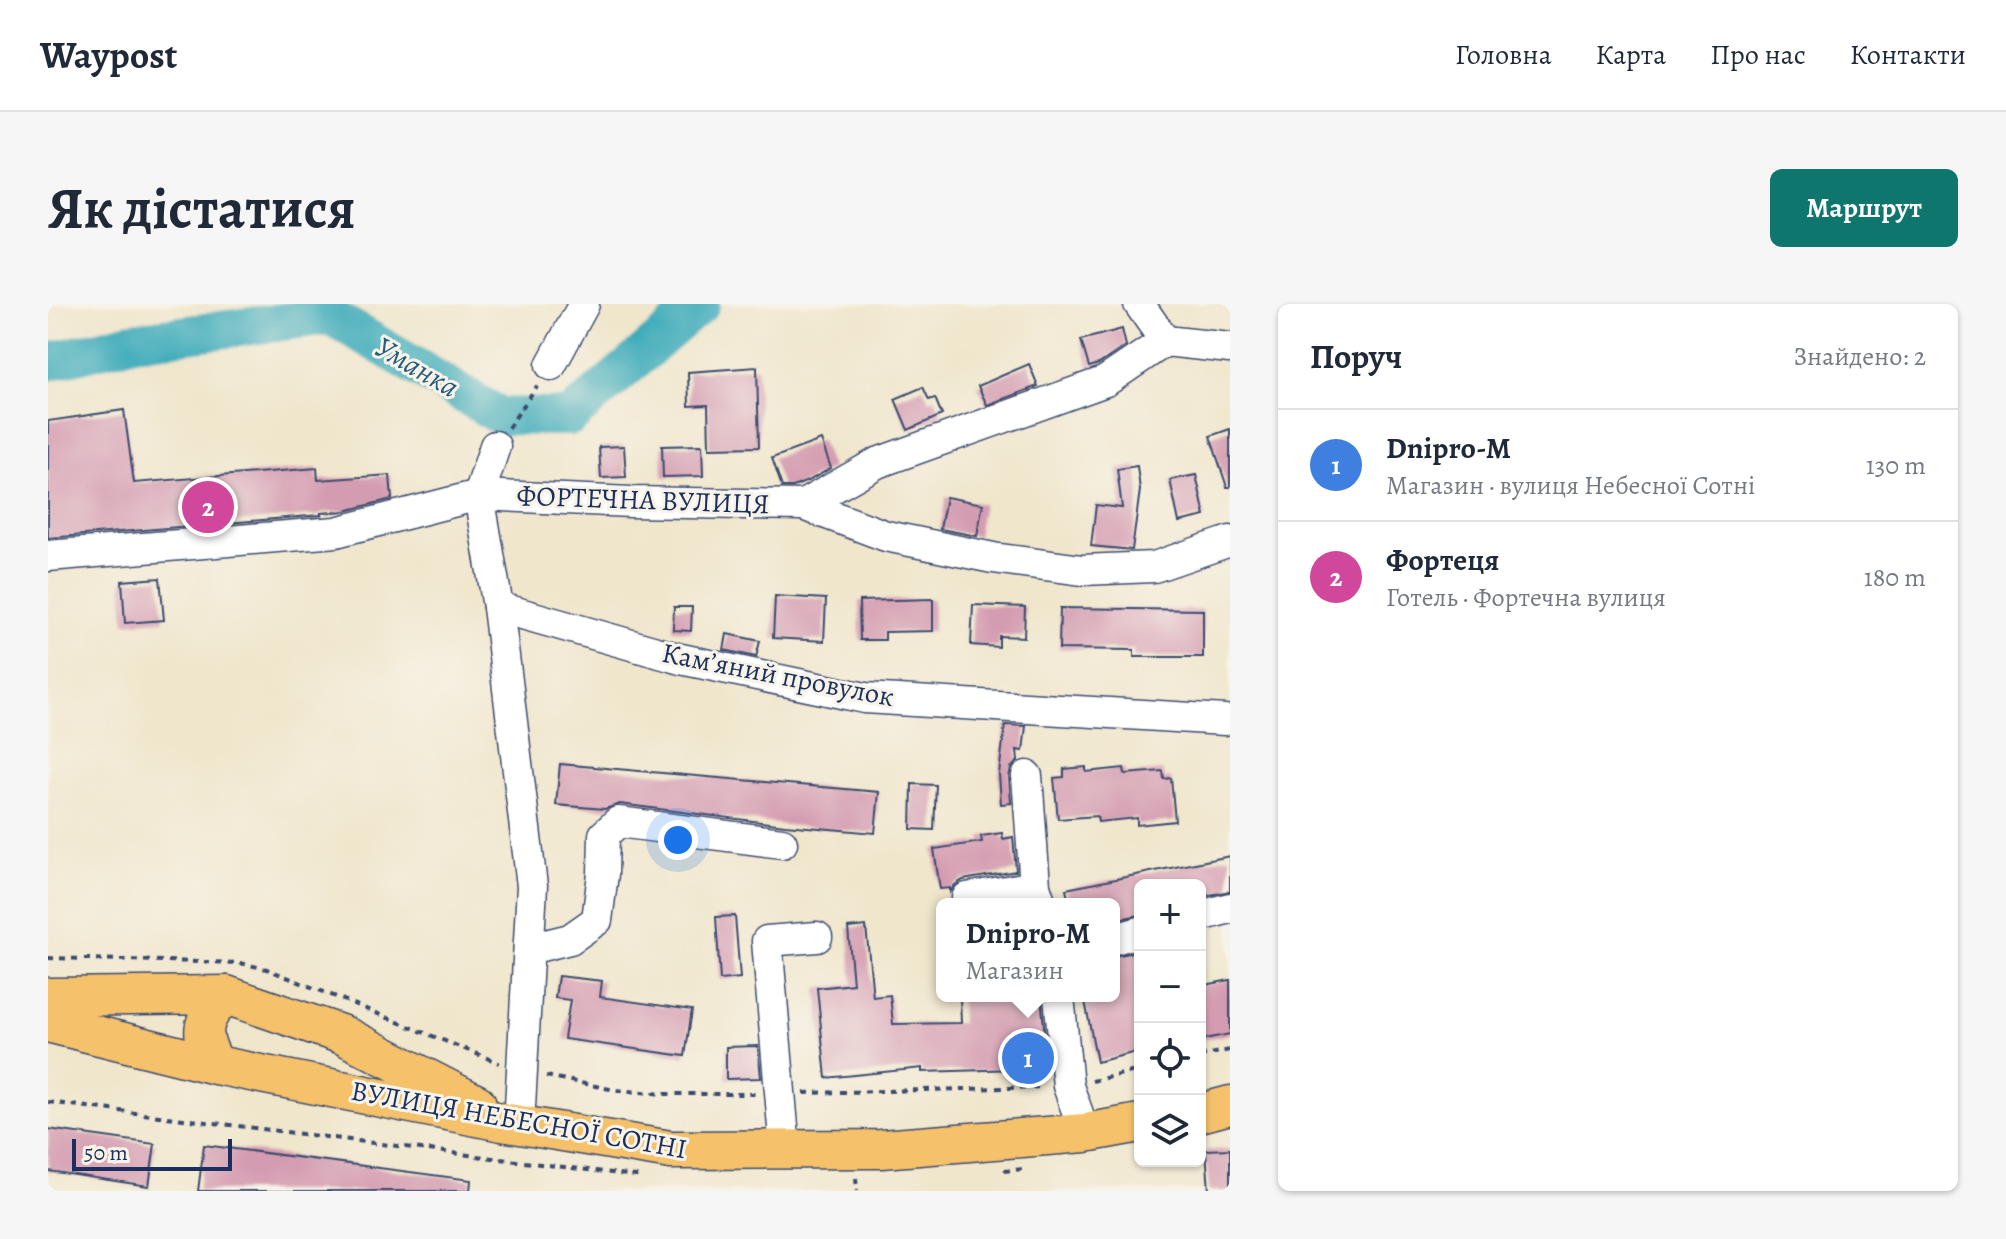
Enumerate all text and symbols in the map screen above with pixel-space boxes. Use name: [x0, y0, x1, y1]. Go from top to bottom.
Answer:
text: Waypost: [40, 29, 177, 81]
text: Головна: [1455, 36, 1552, 74]
text: Карта: [1596, 36, 1666, 74]
text: Про нас: [1710, 36, 1806, 74]
text: Контакти: [1850, 36, 1966, 74]
button: Маршрут: [1770, 169, 1958, 247]
text: Як дістатися: [48, 170, 356, 246]
water label: Уманка: [368, 327, 466, 407]
text: Поруч: [1310, 333, 1402, 380]
text: Знайдено: 2: [1794, 339, 1926, 374]
text: Dnipro-M: [1386, 428, 1511, 468]
text: 1: [1331, 448, 1341, 483]
text: 130 m: [1866, 448, 1926, 483]
text: Магазин · вулиця Небесної Сотні: [1386, 468, 1755, 503]
pin: 2: [182, 477, 234, 537]
street label: ФОРТЕЧНА ВУЛИЦЯ: [516, 477, 770, 523]
text: Фортеця: [1386, 540, 1499, 580]
text: 2: [1330, 560, 1342, 595]
text: 180 m: [1864, 560, 1926, 595]
text: Готель · Фортечна вулиця: [1386, 580, 1666, 615]
street label: Камʼяний провулок: [659, 634, 897, 716]
your location: [658, 820, 698, 860]
map controls: [1134, 879, 1206, 1167]
button: +: [1134, 879, 1206, 951]
popup: [936, 898, 1120, 1002]
text: Dnipro-M: [966, 913, 1090, 953]
button: −: [1134, 951, 1206, 1023]
text: Магазин: [966, 953, 1064, 988]
button: locate: [1134, 1023, 1206, 1095]
pin: 1: [1002, 1028, 1054, 1088]
street label: ВУЛИЦЯ НЕБЕСНОЇ СОТНІ: [348, 1072, 690, 1168]
button: layers: [1134, 1095, 1206, 1167]
scale bar: [72, 1135, 232, 1171]
text: 50 m: [84, 1138, 128, 1168]

